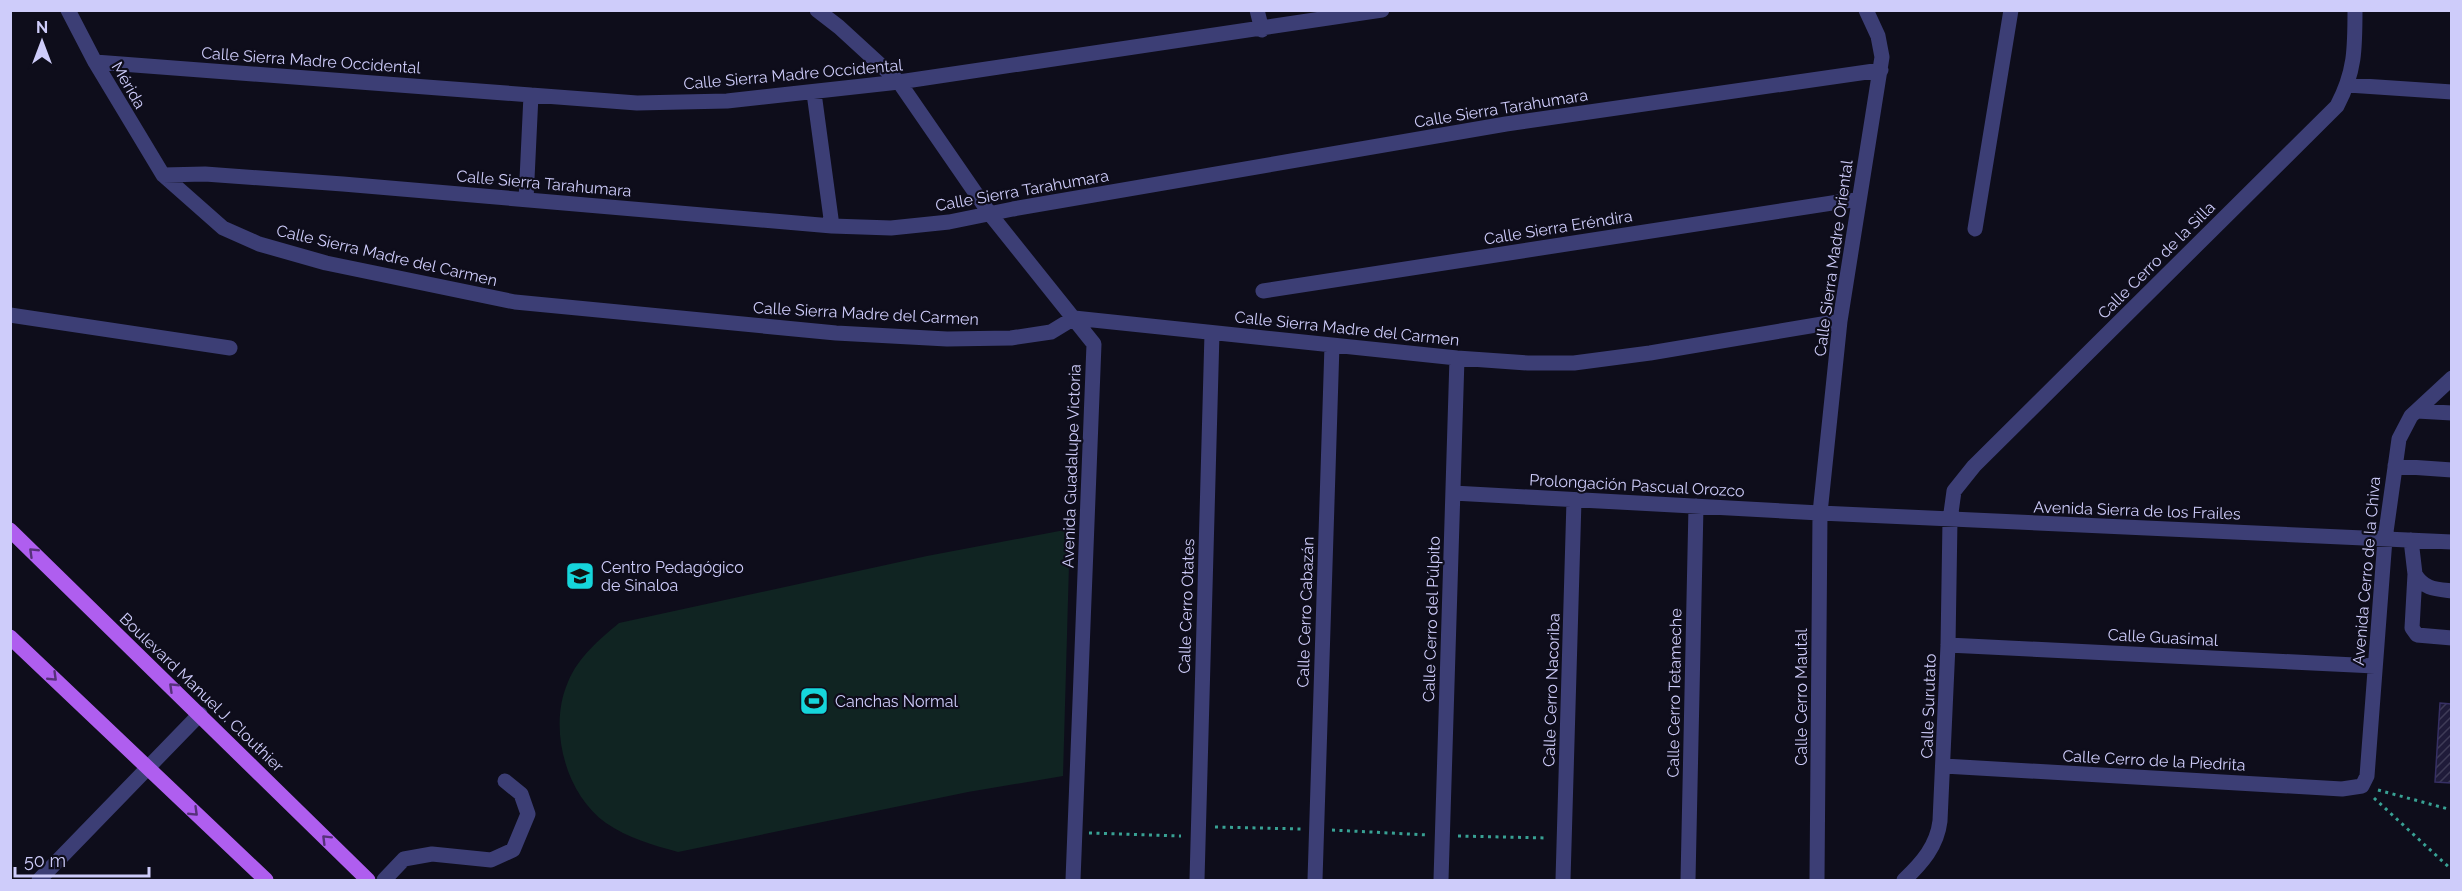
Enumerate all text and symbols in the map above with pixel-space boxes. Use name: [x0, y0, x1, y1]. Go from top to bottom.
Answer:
north arrow: [12, 12, 72, 72]
text: N: [36, 18, 48, 37]
street label: Calle Sierra Madre Occidental: [201, 43, 422, 78]
street label: Calle Sierra Madre Occidental: [683, 55, 904, 94]
street label: Mérida: [108, 58, 150, 112]
street label: Calle Sierra Tarahumara: [1413, 85, 1589, 132]
street label: Calle Sierra Madre Oriental: [1810, 158, 1857, 357]
street label: Calle Sierra Tarahumara: [456, 166, 632, 201]
street label: Calle Sierra Tarahumara: [934, 166, 1110, 215]
street label: Calle Cerro de la Silla: [2094, 198, 2219, 323]
street label: Calle Sierra Eréndira: [1483, 206, 1634, 249]
street label: Calle Sierra Madre del Carmen: [275, 221, 499, 290]
street label: Calle Sierra Madre del Carmen: [753, 298, 979, 329]
street label: Calle Sierra Madre del Carmen: [1234, 307, 1460, 350]
street label: Avenida Guadalupe Victoria: [1058, 364, 1085, 568]
street label: Prolongación Pascual Orozco: [1529, 470, 1745, 501]
street label: Avenida Cerro de la Chiva: [2349, 476, 2384, 666]
street label: Avenida Sierra de los Frailes: [2033, 497, 2241, 524]
street label: Calle Cerro Cabazán: [1293, 536, 1318, 688]
street label: Calle Cerro del Púlpito: [1419, 536, 1444, 702]
street label: Calle Cerro Otates: [1175, 538, 1198, 674]
one-way arrow: [29, 548, 40, 559]
place label: Centro Pedagógico de Sinaloa: [601, 558, 744, 595]
school or university icon: Centro Pedagógico de Sinaloa: [564, 560, 596, 592]
street label: Calle Cerro Tetameche: [1664, 608, 1685, 778]
street label: Boulevard Manuel J. Clouthier: [116, 609, 288, 776]
street label: Calle Cerro Nacoriba: [1539, 613, 1564, 767]
street label: Calle Guasimal: [2107, 625, 2219, 650]
street label: Calle Cerro Mautal: [1792, 628, 1811, 766]
street label: Calle Surutato: [1917, 653, 1940, 759]
one-way arrow: [46, 670, 56, 681]
one-way arrow: [169, 684, 180, 695]
sports icon: Canchas Normal: [798, 685, 830, 717]
place label: Canchas Normal: [835, 692, 958, 711]
street label: Calle Cerro de la Piedrita: [2062, 746, 2246, 775]
one-way arrow: [187, 805, 197, 816]
one-way arrow: [323, 836, 334, 847]
scale bar: [15, 840, 148, 878]
text: 50 m: [24, 850, 66, 871]

